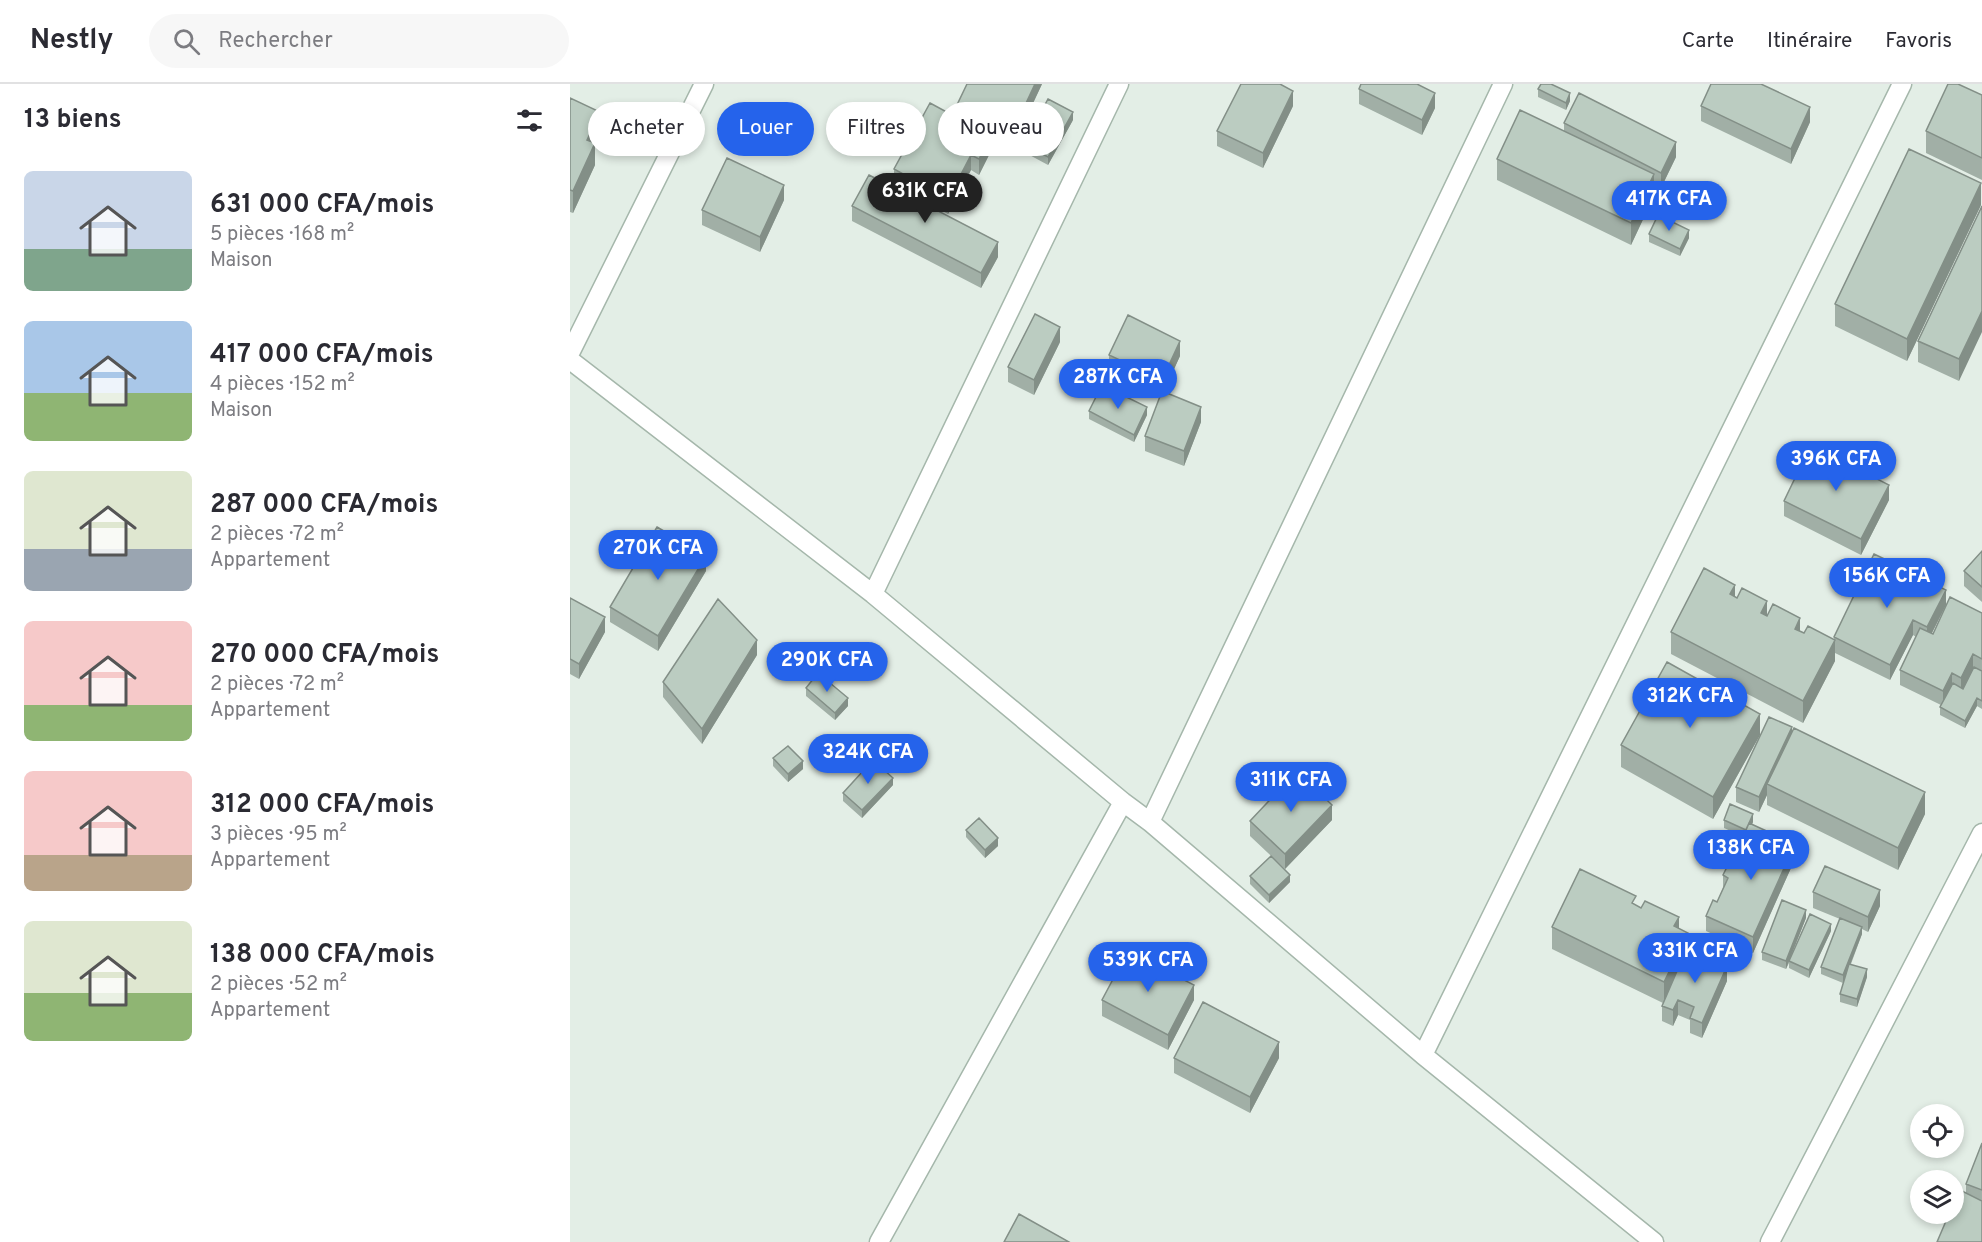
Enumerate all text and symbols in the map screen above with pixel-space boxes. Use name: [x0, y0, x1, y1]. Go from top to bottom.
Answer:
search box: [149, 14, 569, 68]
text: Nestly: [30, 23, 113, 59]
icon: search: [170, 25, 203, 58]
text: Rechercher: [218, 28, 333, 55]
text: Carte: [1682, 28, 1734, 55]
text: Itinéraire: [1767, 28, 1852, 55]
text: Favoris: [1885, 28, 1952, 55]
chip: Acheter: [588, 102, 705, 156]
chip: Louer: [717, 102, 814, 156]
chip: Filtres: [826, 102, 926, 156]
chip: Nouveau: [938, 102, 1064, 156]
text: 13 biens: [24, 104, 122, 137]
icon: filters: [513, 104, 546, 137]
pin: 631K CFA: [863, 173, 987, 224]
text: 631K CFA: [881, 179, 969, 205]
pin: 417K CFA: [1607, 181, 1731, 232]
text: 417K CFA: [1626, 187, 1712, 213]
text: 631 000 CFA/mois: [210, 189, 434, 222]
icon: home: [72, 195, 144, 267]
text: 5 pièces · 168 m²: [210, 222, 354, 248]
text: Maison: [210, 248, 273, 274]
text: 417 000 CFA/mois: [210, 339, 434, 372]
icon: home: [72, 345, 144, 417]
pin: 287K CFA: [1056, 359, 1180, 410]
text: 287K CFA: [1073, 365, 1163, 391]
text: 4 pièces · 152 m²: [210, 372, 355, 398]
text: Maison: [210, 398, 273, 424]
pin: 396K CFA: [1774, 441, 1898, 492]
text: 396K CFA: [1790, 447, 1882, 473]
text: 287 000 CFA/mois: [210, 489, 438, 522]
icon: home: [72, 495, 144, 567]
text: 2 pièces · 72 m²: [210, 522, 344, 548]
pin: 270K CFA: [596, 530, 720, 581]
text: 270K CFA: [613, 536, 703, 562]
text: Appartement: [210, 548, 330, 574]
pin: 156K CFA: [1825, 558, 1949, 609]
text: 156K CFA: [1843, 564, 1931, 590]
text: 270 000 CFA/mois: [210, 639, 439, 672]
pin: 290K CFA: [765, 642, 889, 693]
icon: home: [72, 645, 144, 717]
text: 290K CFA: [781, 648, 873, 674]
text: 2 pièces · 72 m²: [210, 672, 344, 698]
pin: 312K CFA: [1628, 678, 1752, 729]
text: 312K CFA: [1646, 684, 1734, 710]
text: Appartement: [210, 698, 330, 724]
pin: 324K CFA: [806, 734, 930, 785]
text: 324K CFA: [822, 740, 914, 766]
pin: 311K CFA: [1229, 762, 1353, 813]
text: 311K CFA: [1250, 768, 1332, 794]
text: 312 000 CFA/mois: [210, 789, 434, 822]
icon: home: [72, 795, 144, 867]
text: 3 pièces · 95 m²: [210, 822, 347, 848]
pin: 138K CFA: [1689, 830, 1813, 881]
text: 138K CFA: [1707, 836, 1795, 862]
text: Appartement: [210, 848, 330, 874]
pin: 331K CFA: [1633, 933, 1757, 984]
text: 138 000 CFA/mois: [210, 939, 435, 972]
text: 331K CFA: [1652, 939, 1738, 965]
pin: 539K CFA: [1086, 942, 1210, 993]
icon: home: [72, 945, 144, 1017]
text: 539K CFA: [1102, 948, 1194, 974]
text: 2 pièces · 52 m²: [210, 972, 347, 998]
text: Appartement: [210, 998, 330, 1024]
map controls: [1910, 1104, 1964, 1224]
button: locate: [1910, 1104, 1964, 1158]
button: layers: [1910, 1170, 1964, 1224]

